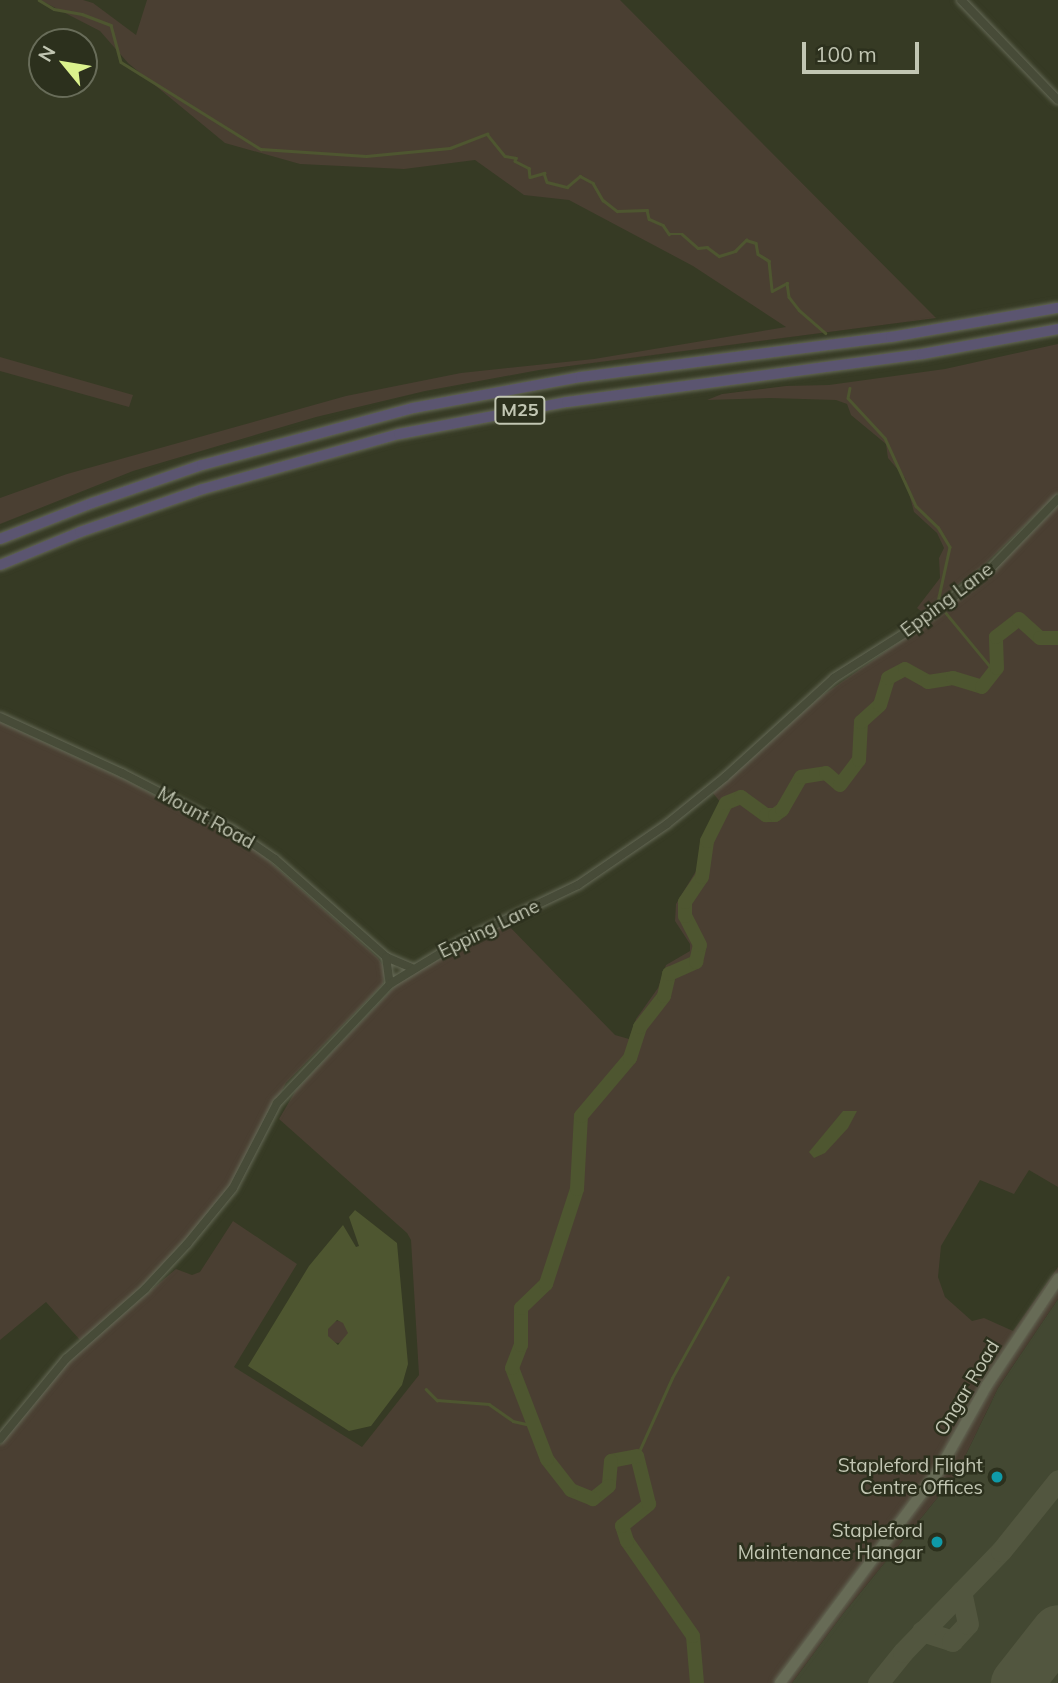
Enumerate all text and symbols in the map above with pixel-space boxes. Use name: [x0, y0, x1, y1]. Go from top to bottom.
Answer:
north arrow: [28, 28, 98, 98]
scale bar: [806, 28, 923, 72]
text: N: [33, 41, 61, 66]
text: 100 m: [815, 41, 877, 67]
road number: M25: [494, 396, 546, 424]
street label: Epping Lane: [897, 558, 997, 642]
street label: Mount Road: [153, 782, 259, 854]
street label: Epping Lane: [435, 895, 543, 963]
street label: Ongar Road: [930, 1336, 1004, 1440]
place label: Stapleford Flight Centre Offices: [838, 1455, 983, 1499]
marker: Stapleford Flight Centre Offices: [989, 1469, 1005, 1485]
place label: Stapleford Maintenance Hangar: [738, 1520, 923, 1564]
marker: Stapleford Maintenance Hangar: [929, 1534, 945, 1550]

